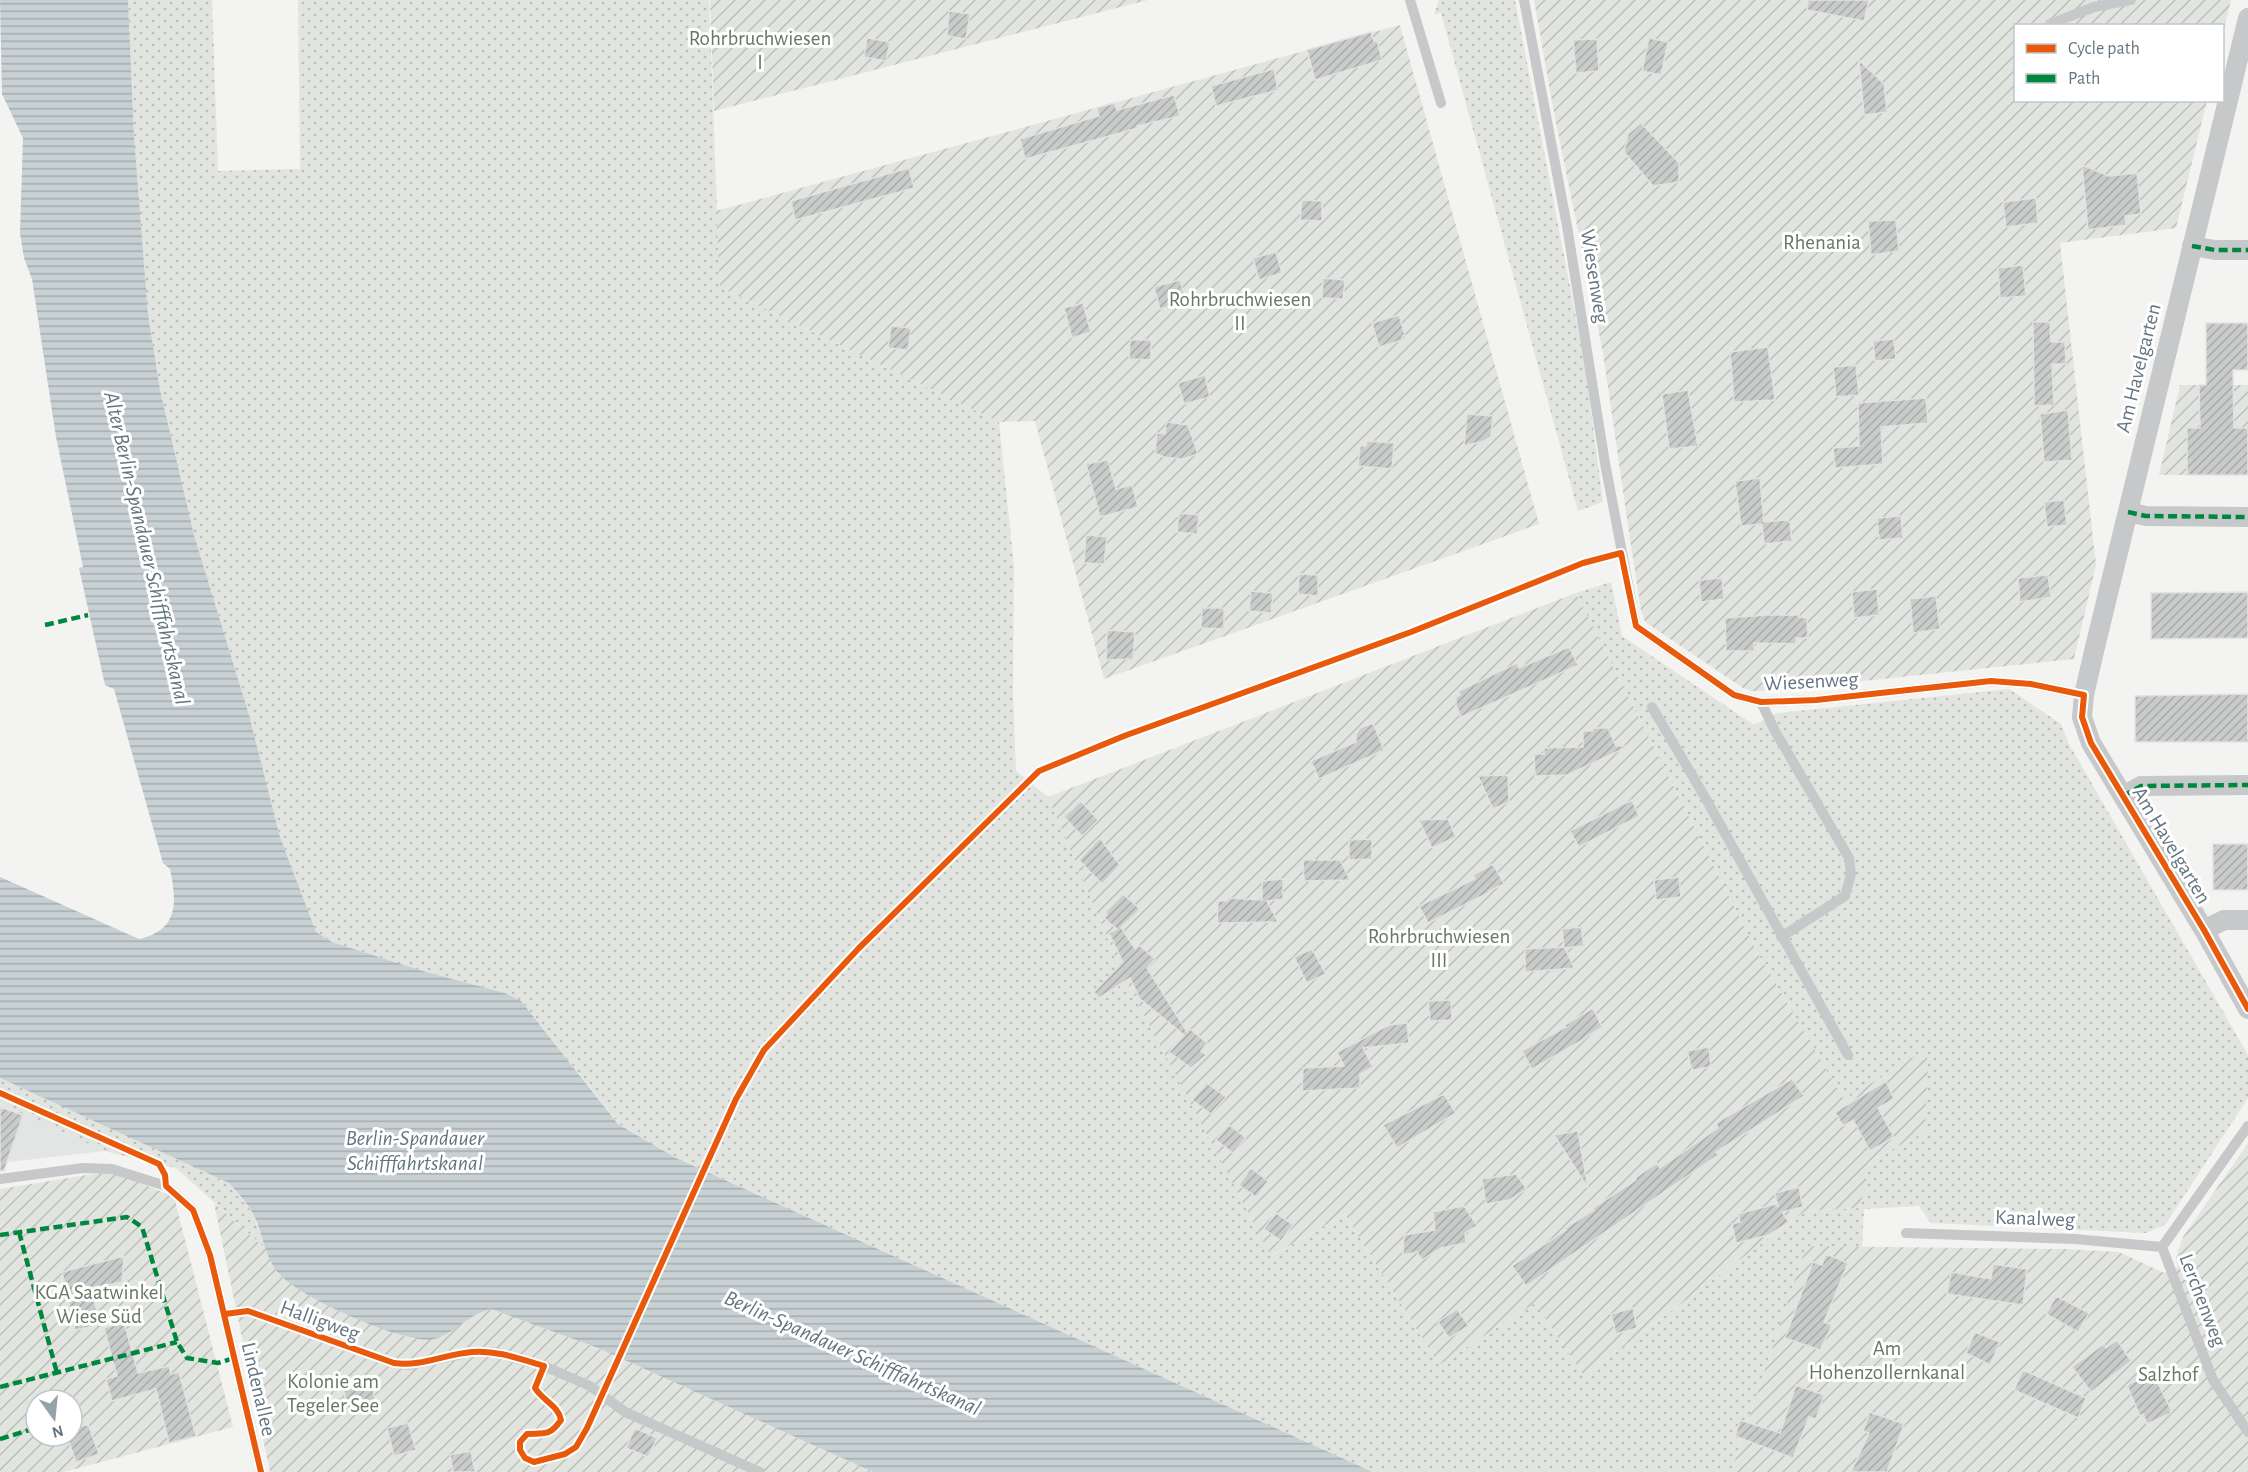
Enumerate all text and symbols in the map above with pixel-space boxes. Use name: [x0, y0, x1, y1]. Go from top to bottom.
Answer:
legend: [2014, 24, 2224, 102]
park label: Rohrbruchwiesen I: [689, 28, 831, 73]
text: Cycle path: [2068, 40, 2140, 58]
text: Path: [2068, 70, 2100, 88]
street label: Wiesenweg: [1577, 228, 1612, 325]
park label: Rhenania: [1783, 232, 1861, 253]
park label: Rohrbruchwiesen II: [1169, 289, 1311, 334]
street label: Am Havelgarten: [2112, 301, 2165, 435]
water label: Alter Berlin-Spandauer Schifffahrtskanal: [99, 388, 194, 707]
street label: Wiesenweg: [1763, 668, 1860, 694]
street label: Am Havelgarten: [2129, 783, 2215, 907]
park label: Rohrbruchwiesen III: [1368, 926, 1510, 971]
water label: Berlin-Spandauer Schifffahrtskanal: [346, 1127, 485, 1174]
street label: Kanalweg: [1995, 1207, 2076, 1230]
street label: Lerchenweg: [2175, 1251, 2230, 1350]
park label: KGA Saatwinkel Wiese Süd: [34, 1282, 164, 1327]
water label: Berlin-Spandauer Schifffahrtskanal: [721, 1286, 984, 1420]
street label: Halligweg: [277, 1296, 363, 1345]
park label: Am Hohenzollernkanal: [1809, 1338, 1965, 1383]
street label: Lindenallee: [238, 1340, 279, 1438]
park label: Salzhof: [2138, 1364, 2200, 1385]
park label: Kolonie am Tegeler See: [287, 1371, 379, 1416]
north arrow: [24, 1388, 84, 1448]
text: N: [50, 1422, 65, 1441]

